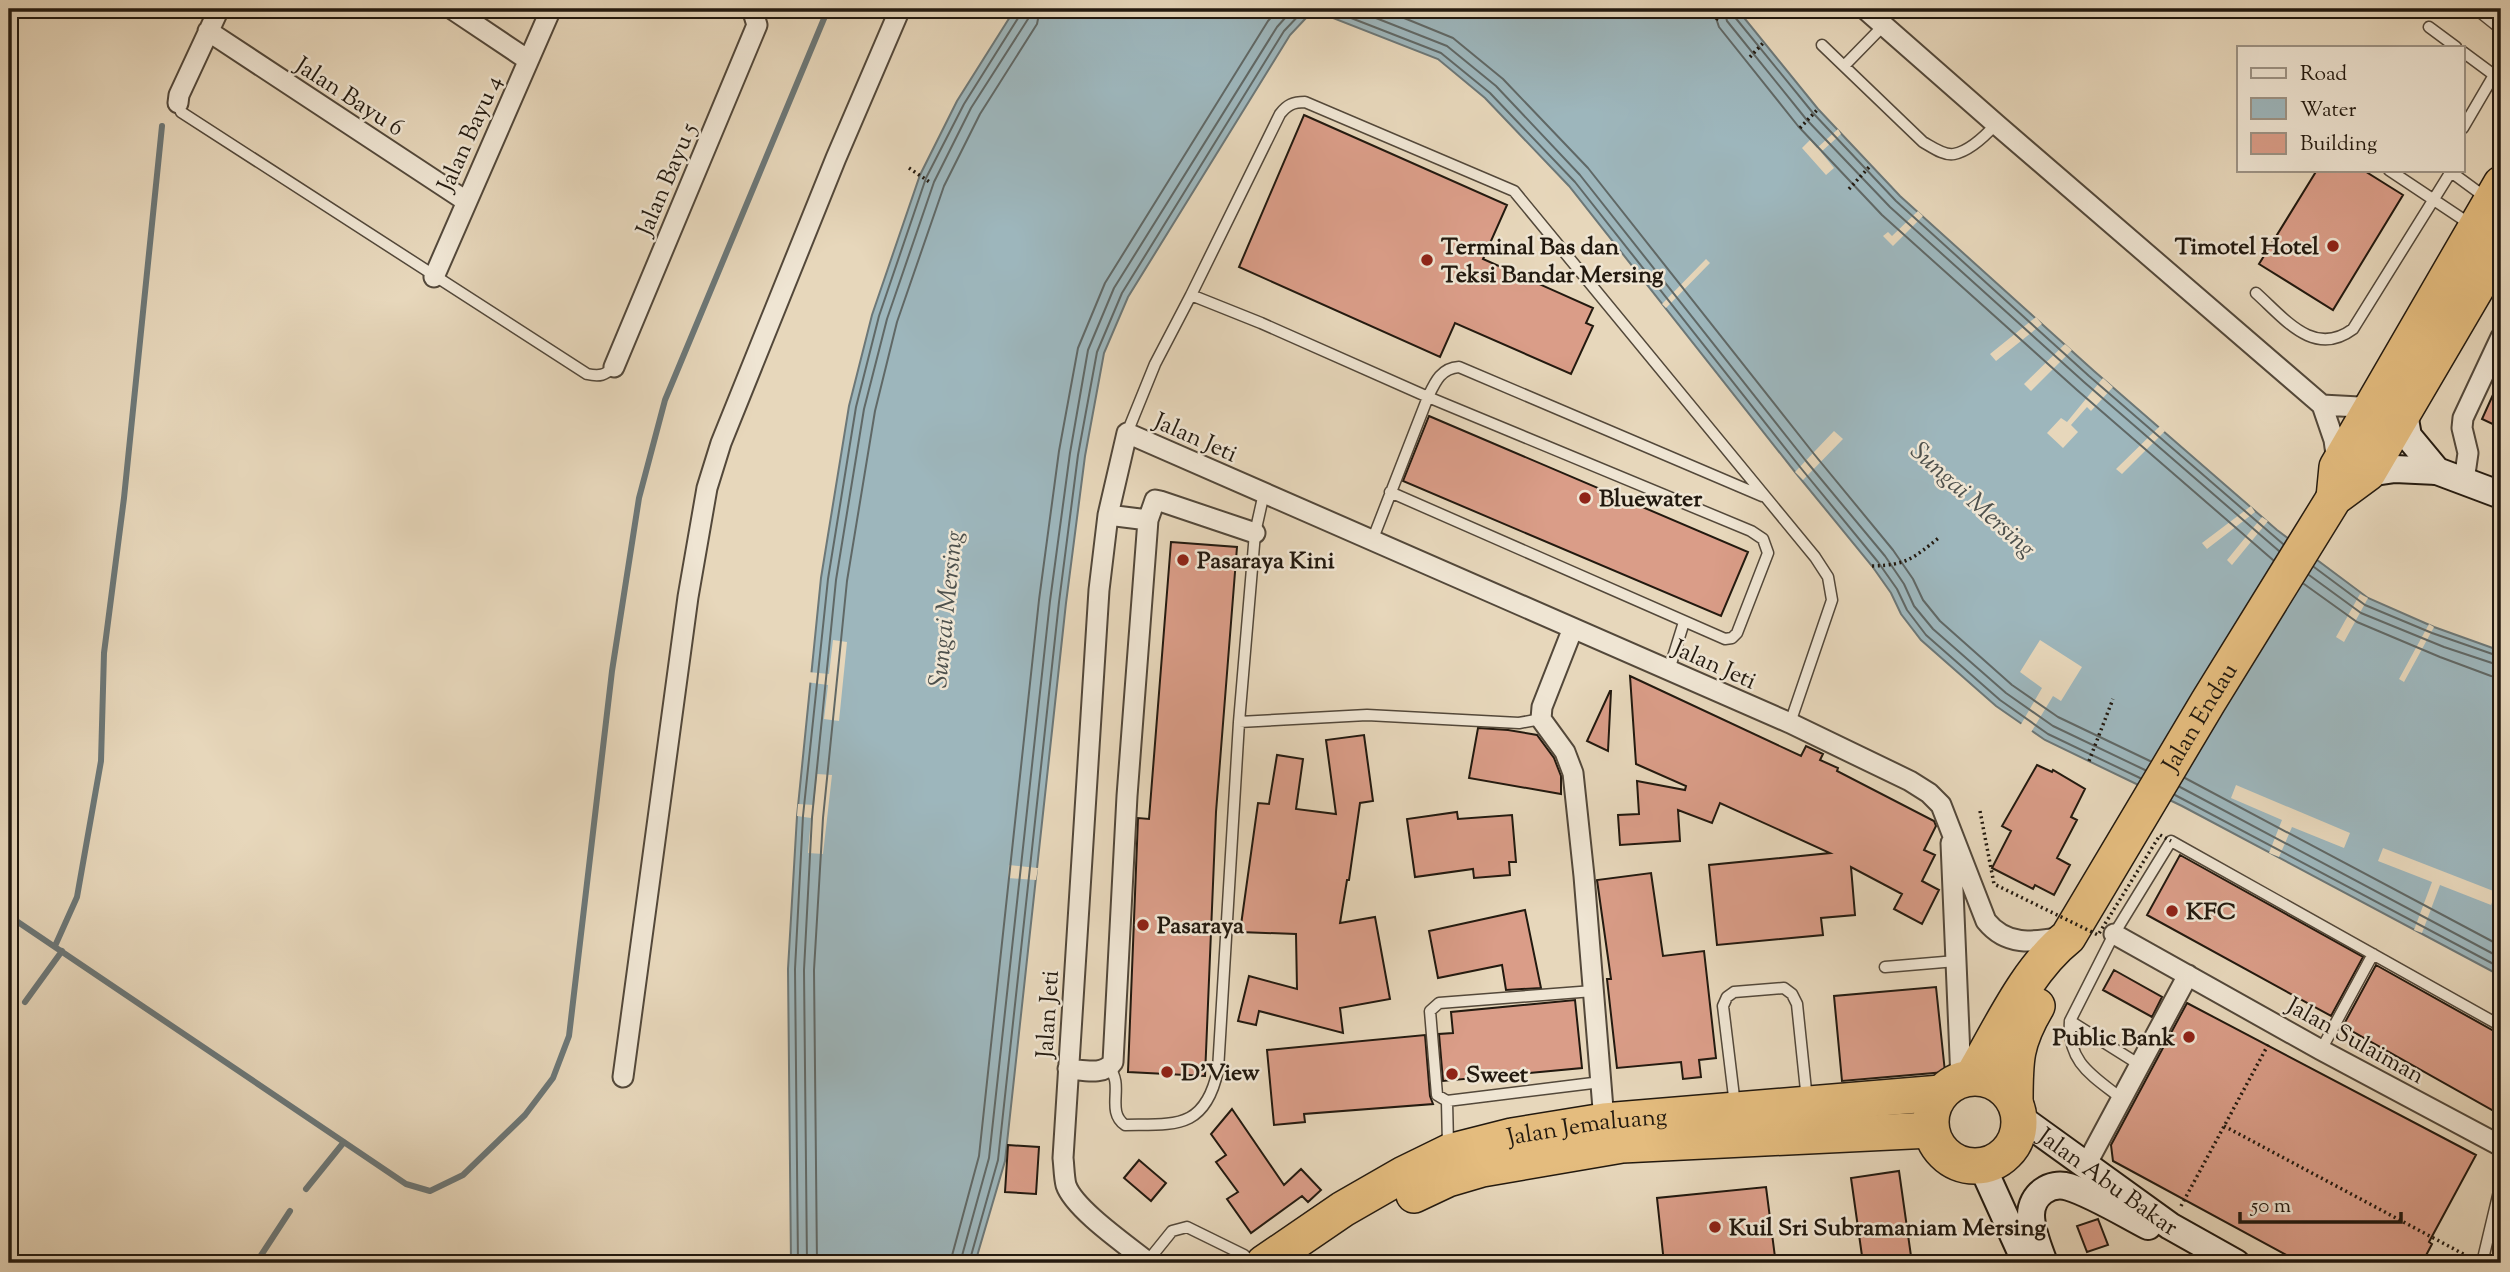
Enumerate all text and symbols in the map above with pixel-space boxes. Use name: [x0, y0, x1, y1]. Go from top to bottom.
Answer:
legend: [2237, 46, 2464, 172]
street label: Jalan Bayu 6: [286, 49, 410, 146]
text: Road: [2300, 60, 2347, 90]
street label: Jalan Bayu 4: [429, 70, 512, 199]
text: Water: [2300, 96, 2357, 126]
street label: Jalan Bayu 5: [628, 118, 707, 244]
text: Building: [2300, 130, 2377, 160]
place label: Terminal Bas dan Teksi Bandar Mersing: [1441, 231, 1664, 293]
place label: Timotel Hotel: [2175, 231, 2319, 265]
marker: Timotel Hotel: [2325, 238, 2341, 254]
marker: Terminal Bas dan Teksi Bandar Mersing: [1419, 252, 1435, 268]
street label: Jalan Jeti: [1146, 405, 1243, 472]
water label: Sungai Mersing: [1901, 434, 2043, 567]
place label: Bluewater: [1599, 483, 1703, 517]
marker: Bluewater: [1577, 490, 1593, 506]
water label: Sungai Mersing: [921, 529, 974, 690]
place label: Pasaraya Kini: [1197, 545, 1335, 579]
marker: Pasaraya Kini: [1175, 552, 1191, 568]
street label: Jalan Jeti: [1665, 632, 1762, 699]
street label: Jalan Endau: [2154, 657, 2247, 781]
place label: KFC: [2186, 896, 2236, 930]
marker: KFC: [2164, 903, 2180, 919]
place label: Pasaraya: [1157, 910, 1245, 944]
marker: Pasaraya: [1135, 917, 1151, 933]
street label: Jalan Jeti: [1029, 969, 1069, 1061]
street label: Jalan Sulaiman: [2278, 989, 2430, 1094]
place label: Public Bank: [2052, 1022, 2176, 1056]
marker: Public Bank: [2181, 1029, 2197, 1045]
place label: D'View: [1181, 1057, 1260, 1091]
place label: Sweet: [1466, 1059, 1529, 1093]
marker: D'View: [1159, 1064, 1175, 1080]
marker: Sweet: [1444, 1066, 1460, 1082]
street label: Jalan Jemaluang: [1502, 1101, 1669, 1156]
street label: Jalan Abu Bakar: [2028, 1120, 2183, 1246]
scale bar: [2240, 1181, 2402, 1225]
text: 50 m: [2250, 1192, 2291, 1222]
place label: Kuil Sri Subramaniam Mersing: [1729, 1212, 2046, 1246]
marker: Kuil Sri Subramaniam Mersing: [1707, 1219, 1723, 1235]

